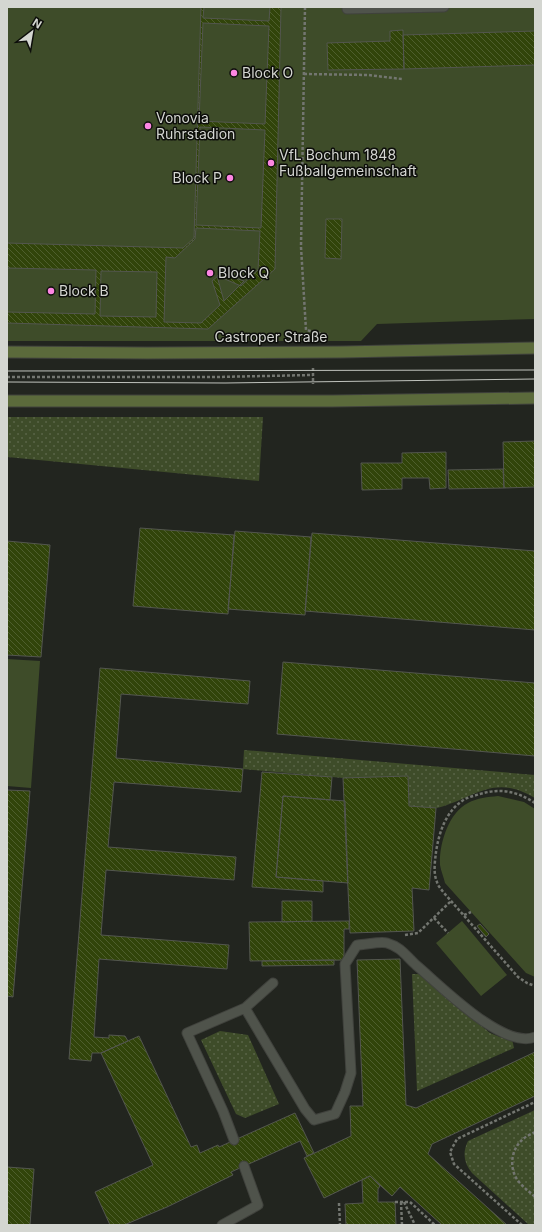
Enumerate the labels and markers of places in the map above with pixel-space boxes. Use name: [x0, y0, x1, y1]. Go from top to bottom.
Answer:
place label: Block O: [242, 64, 293, 81]
marker: Block O: [229, 68, 239, 78]
place label: Vonovia Ruhrstadion: [156, 109, 235, 142]
marker: Vonovia Ruhrstadion: [143, 121, 153, 131]
place label: VfL Bochum 1848 Fußballgemeinschaft: [279, 146, 417, 179]
marker: VfL Bochum 1848 Fußballgemeinschaft: [266, 158, 276, 168]
place label: Block P: [172, 169, 222, 186]
marker: Block P: [225, 173, 235, 183]
place label: Block Q: [218, 264, 269, 281]
marker: Block Q: [205, 268, 215, 278]
place label: Block B: [59, 282, 109, 299]
marker: Block B: [46, 286, 56, 296]

